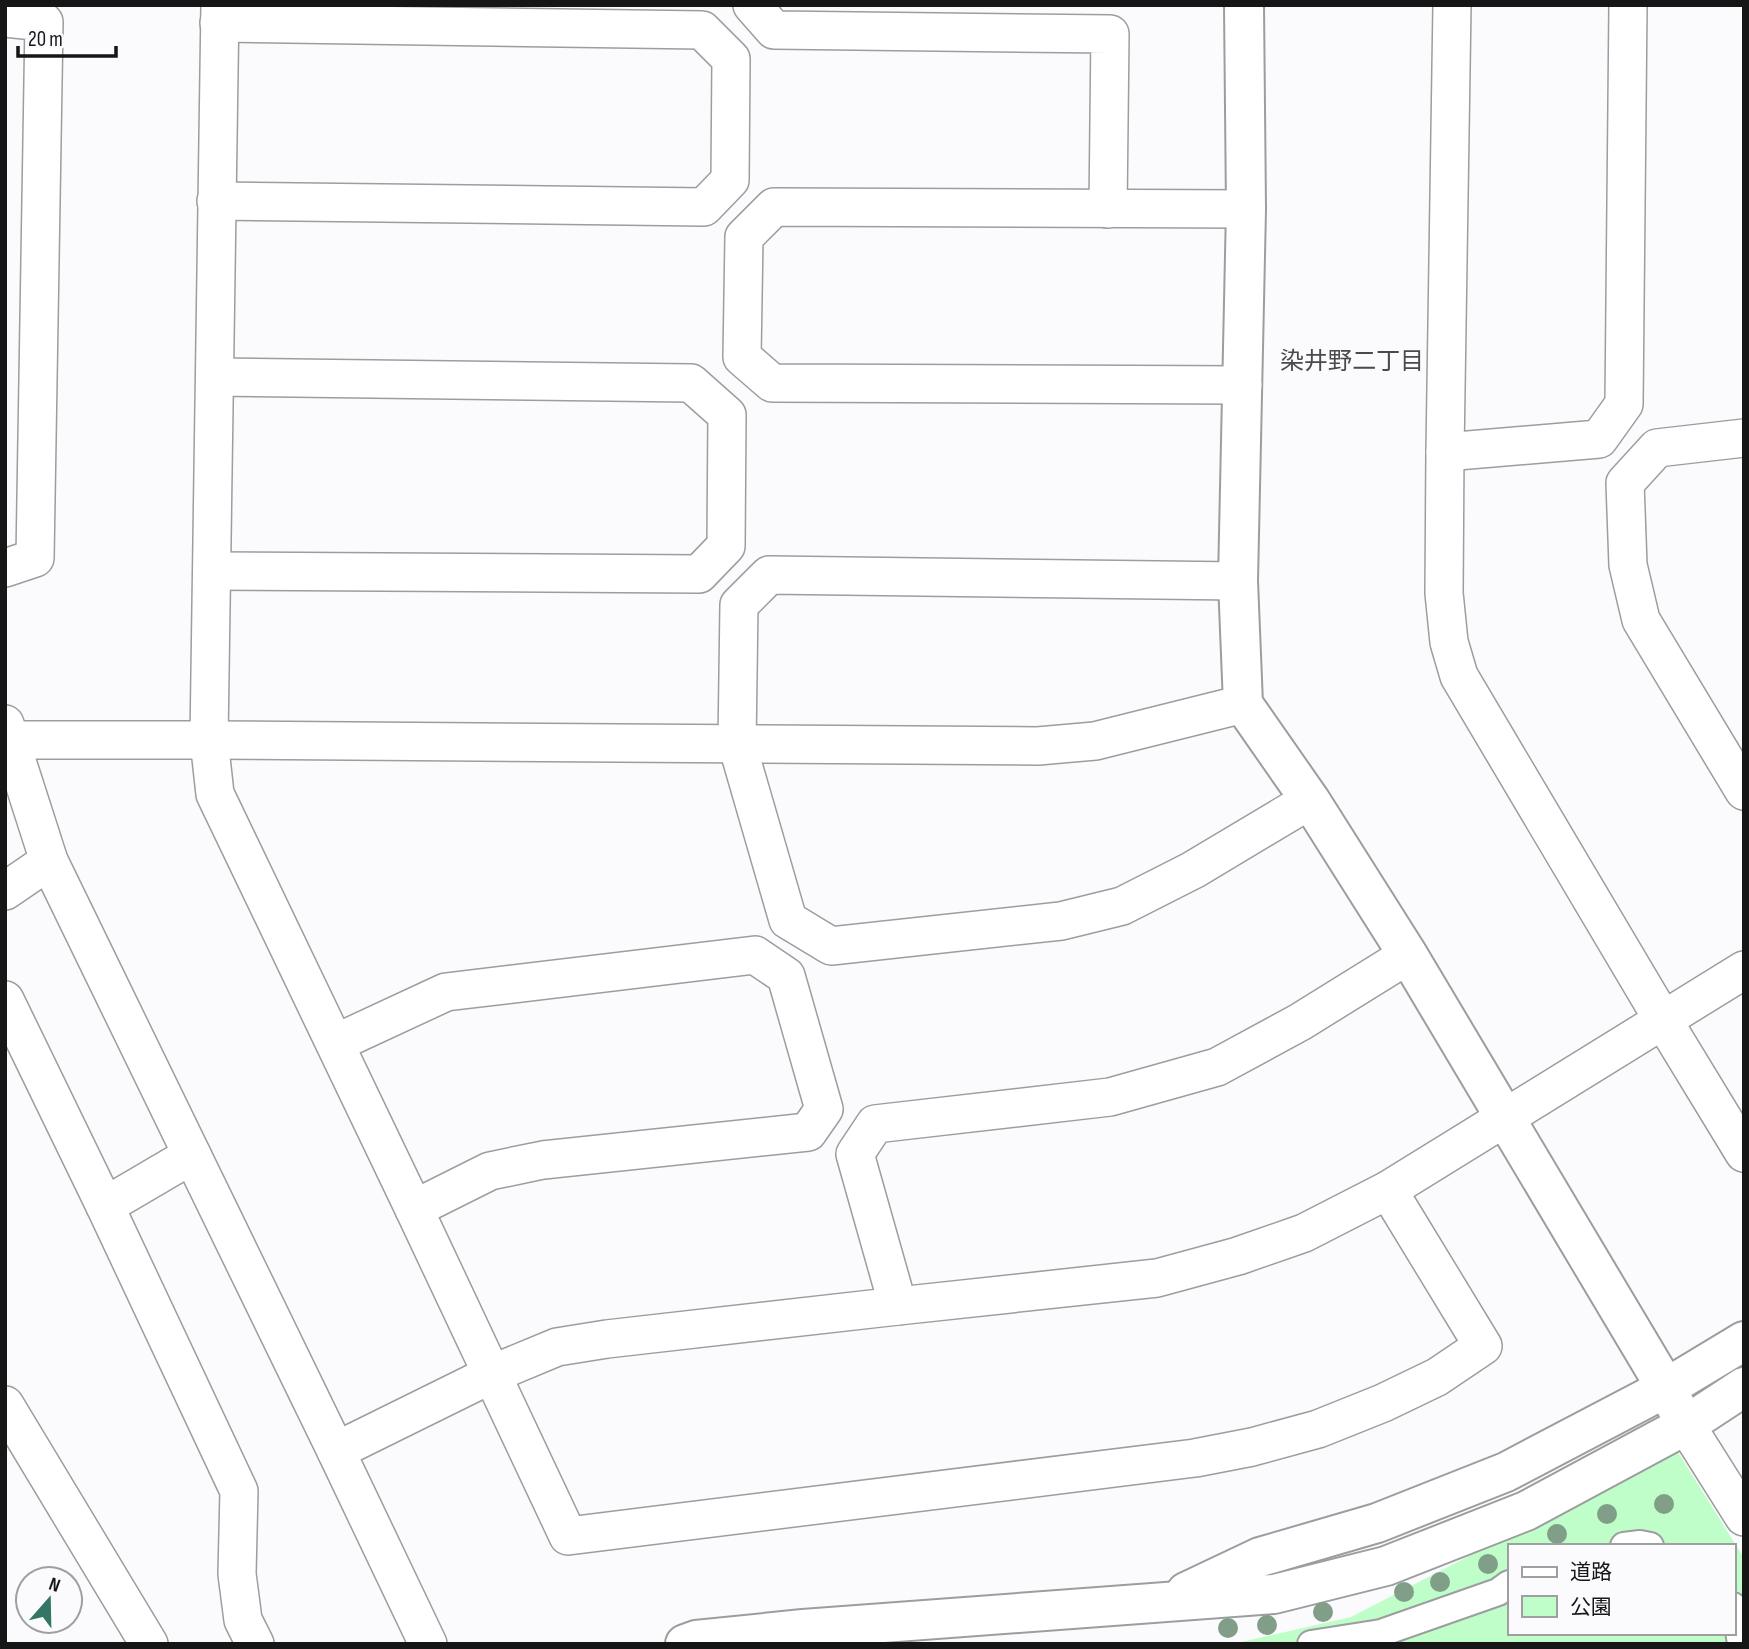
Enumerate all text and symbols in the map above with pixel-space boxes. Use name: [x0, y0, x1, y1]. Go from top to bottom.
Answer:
scale bar: [18, 14, 116, 58]
text: 20 m: [28, 27, 63, 52]
district label: 染井野二丁目: [1280, 347, 1424, 376]
legend: [1508, 1544, 1735, 1635]
text: 道路: [1570, 1560, 1612, 1585]
north arrow: [14, 1565, 84, 1635]
text: N: [46, 1573, 63, 1598]
text: 公園: [1570, 1595, 1612, 1620]

